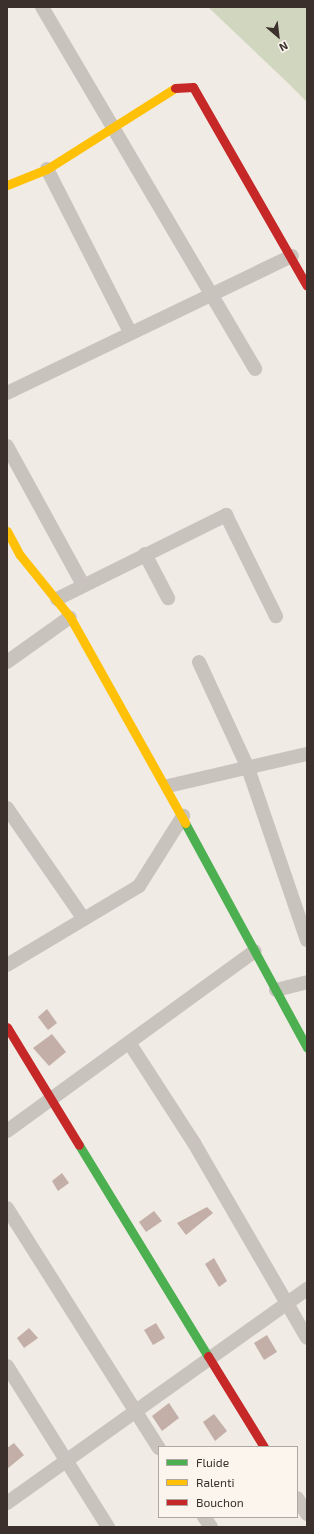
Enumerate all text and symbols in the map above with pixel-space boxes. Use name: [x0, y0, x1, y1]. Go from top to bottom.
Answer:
north arrow: [258, 16, 298, 56]
text: N: [277, 39, 290, 55]
legend: [158, 1446, 298, 1518]
text: Fluide: [196, 1455, 229, 1469]
text: Ralenti: [196, 1475, 235, 1489]
text: Bouchon: [196, 1495, 244, 1509]

